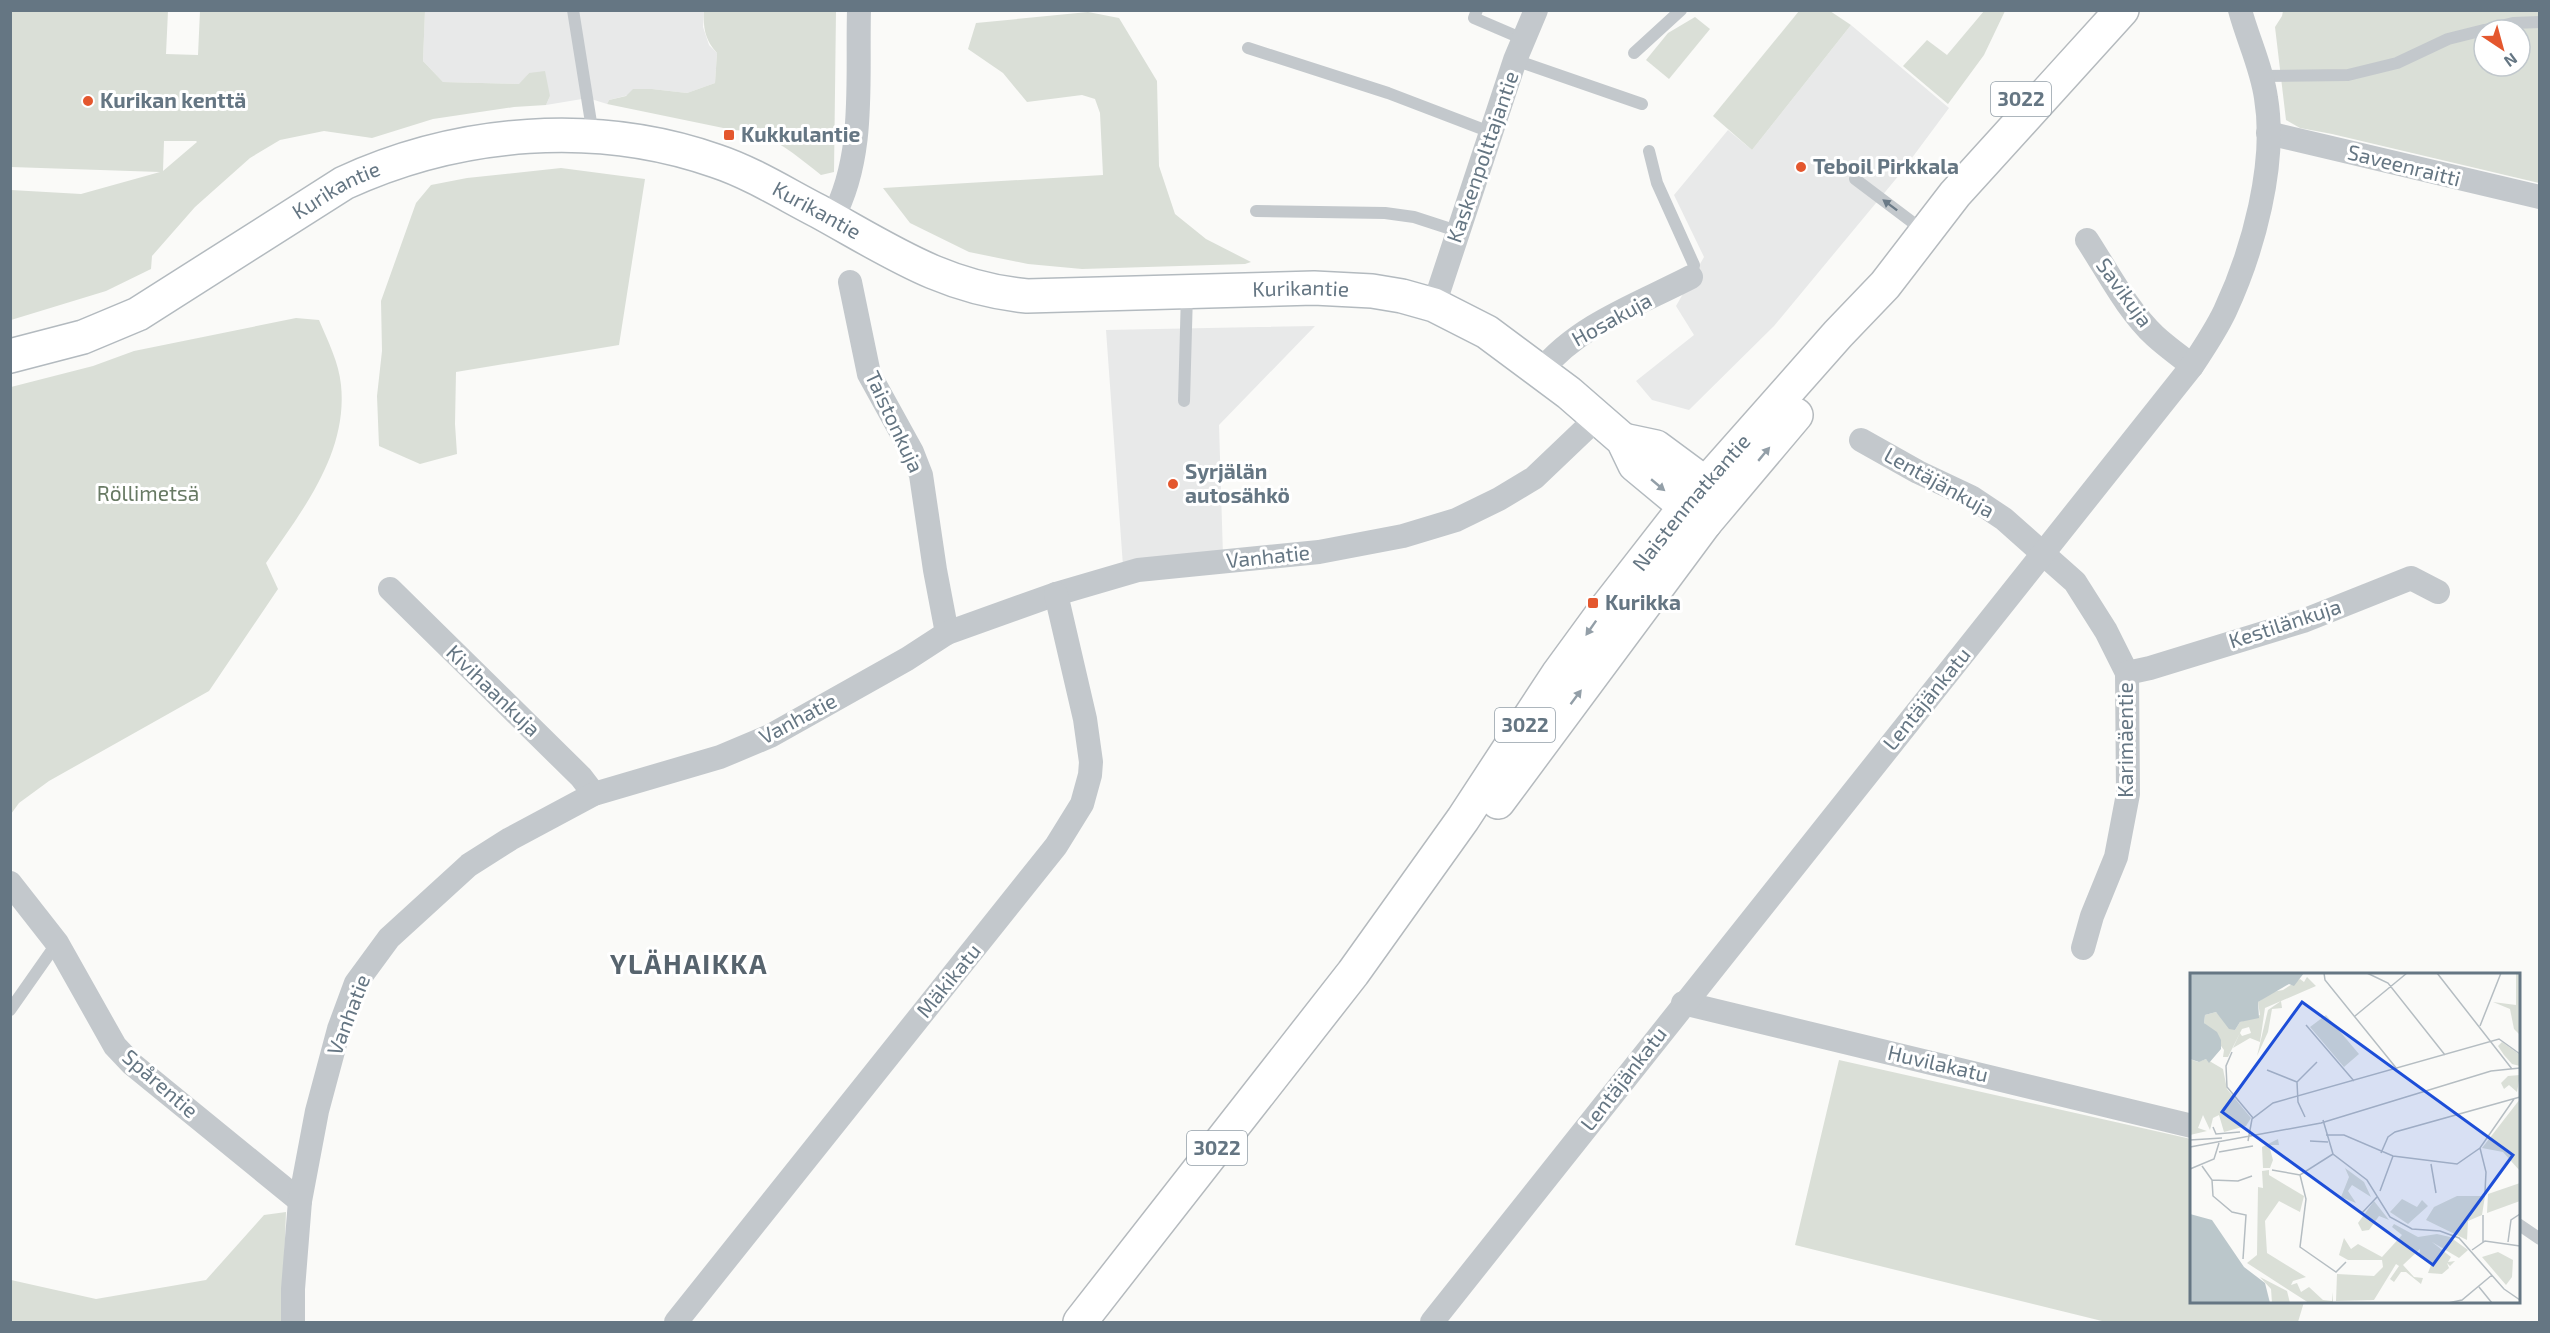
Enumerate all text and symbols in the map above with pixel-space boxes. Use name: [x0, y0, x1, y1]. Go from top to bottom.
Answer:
north arrow: [2472, 18, 2532, 78]
text: N: [2501, 49, 2521, 72]
street label: Kaskenpolttajantie: [1441, 68, 1524, 246]
road number: 3022: [1991, 82, 2051, 116]
place label: Kurikan kenttä: [100, 87, 246, 112]
marker: Kurikan kenttä: [81, 94, 95, 108]
place label: Kukkulantie: [741, 121, 860, 146]
marker: Kukkulantie: [722, 128, 736, 142]
street label: Saveenraitti: [2345, 138, 2463, 191]
place label: Teboil Pirkkala: [1813, 153, 1959, 178]
street label: Kurikantie: [287, 155, 383, 224]
marker: Teboil Pirkkala: [1794, 160, 1808, 174]
street label: Kurikantie: [769, 175, 866, 244]
one-way arrow: [1882, 200, 1897, 212]
street label: Savikuja: [2091, 253, 2159, 332]
street label: Kurikantie: [1252, 274, 1350, 301]
street label: Hosakuja: [1567, 287, 1656, 352]
street label: Taistonkuja: [860, 367, 930, 477]
street label: Naistenmatkantie: [1626, 428, 1755, 575]
street label: Lentäjänkuja: [1880, 441, 1999, 523]
one-way arrow: [1757, 446, 1770, 462]
place label: Syrjälän autosähkö: [1185, 458, 1290, 507]
marker: Syrjälän autosähkö: [1166, 477, 1180, 491]
one-way arrow: [1650, 479, 1666, 492]
park label: Röllimetsä: [97, 480, 199, 505]
street label: Vanhatie: [1225, 539, 1311, 572]
place label: Kurikka: [1605, 589, 1681, 614]
street label: Kestilänkuja: [2225, 593, 2344, 653]
marker: Kurikka: [1586, 596, 1600, 610]
one-way arrow: [1585, 620, 1597, 636]
street label: Kivihaankuja: [441, 639, 546, 742]
street label: Lentäjänkatu: [1877, 642, 1976, 755]
street label: Karimäentie: [2112, 682, 2137, 798]
street label: Vanhatie: [754, 687, 840, 748]
one-way arrow: [1570, 690, 1582, 706]
road number: 3022: [1495, 708, 1555, 742]
street label: Mäkikatu: [910, 938, 985, 1022]
district label: YLÄHAIKKA: [610, 947, 768, 979]
street label: Vanhatie: [321, 971, 374, 1058]
inset map: [2190, 973, 2520, 1303]
street label: Lentäjänkatu: [1575, 1021, 1672, 1136]
street label: Huvilakatu: [1886, 1039, 1991, 1086]
street label: Spårentie: [118, 1043, 204, 1122]
road number: 3022: [1187, 1131, 1247, 1165]

